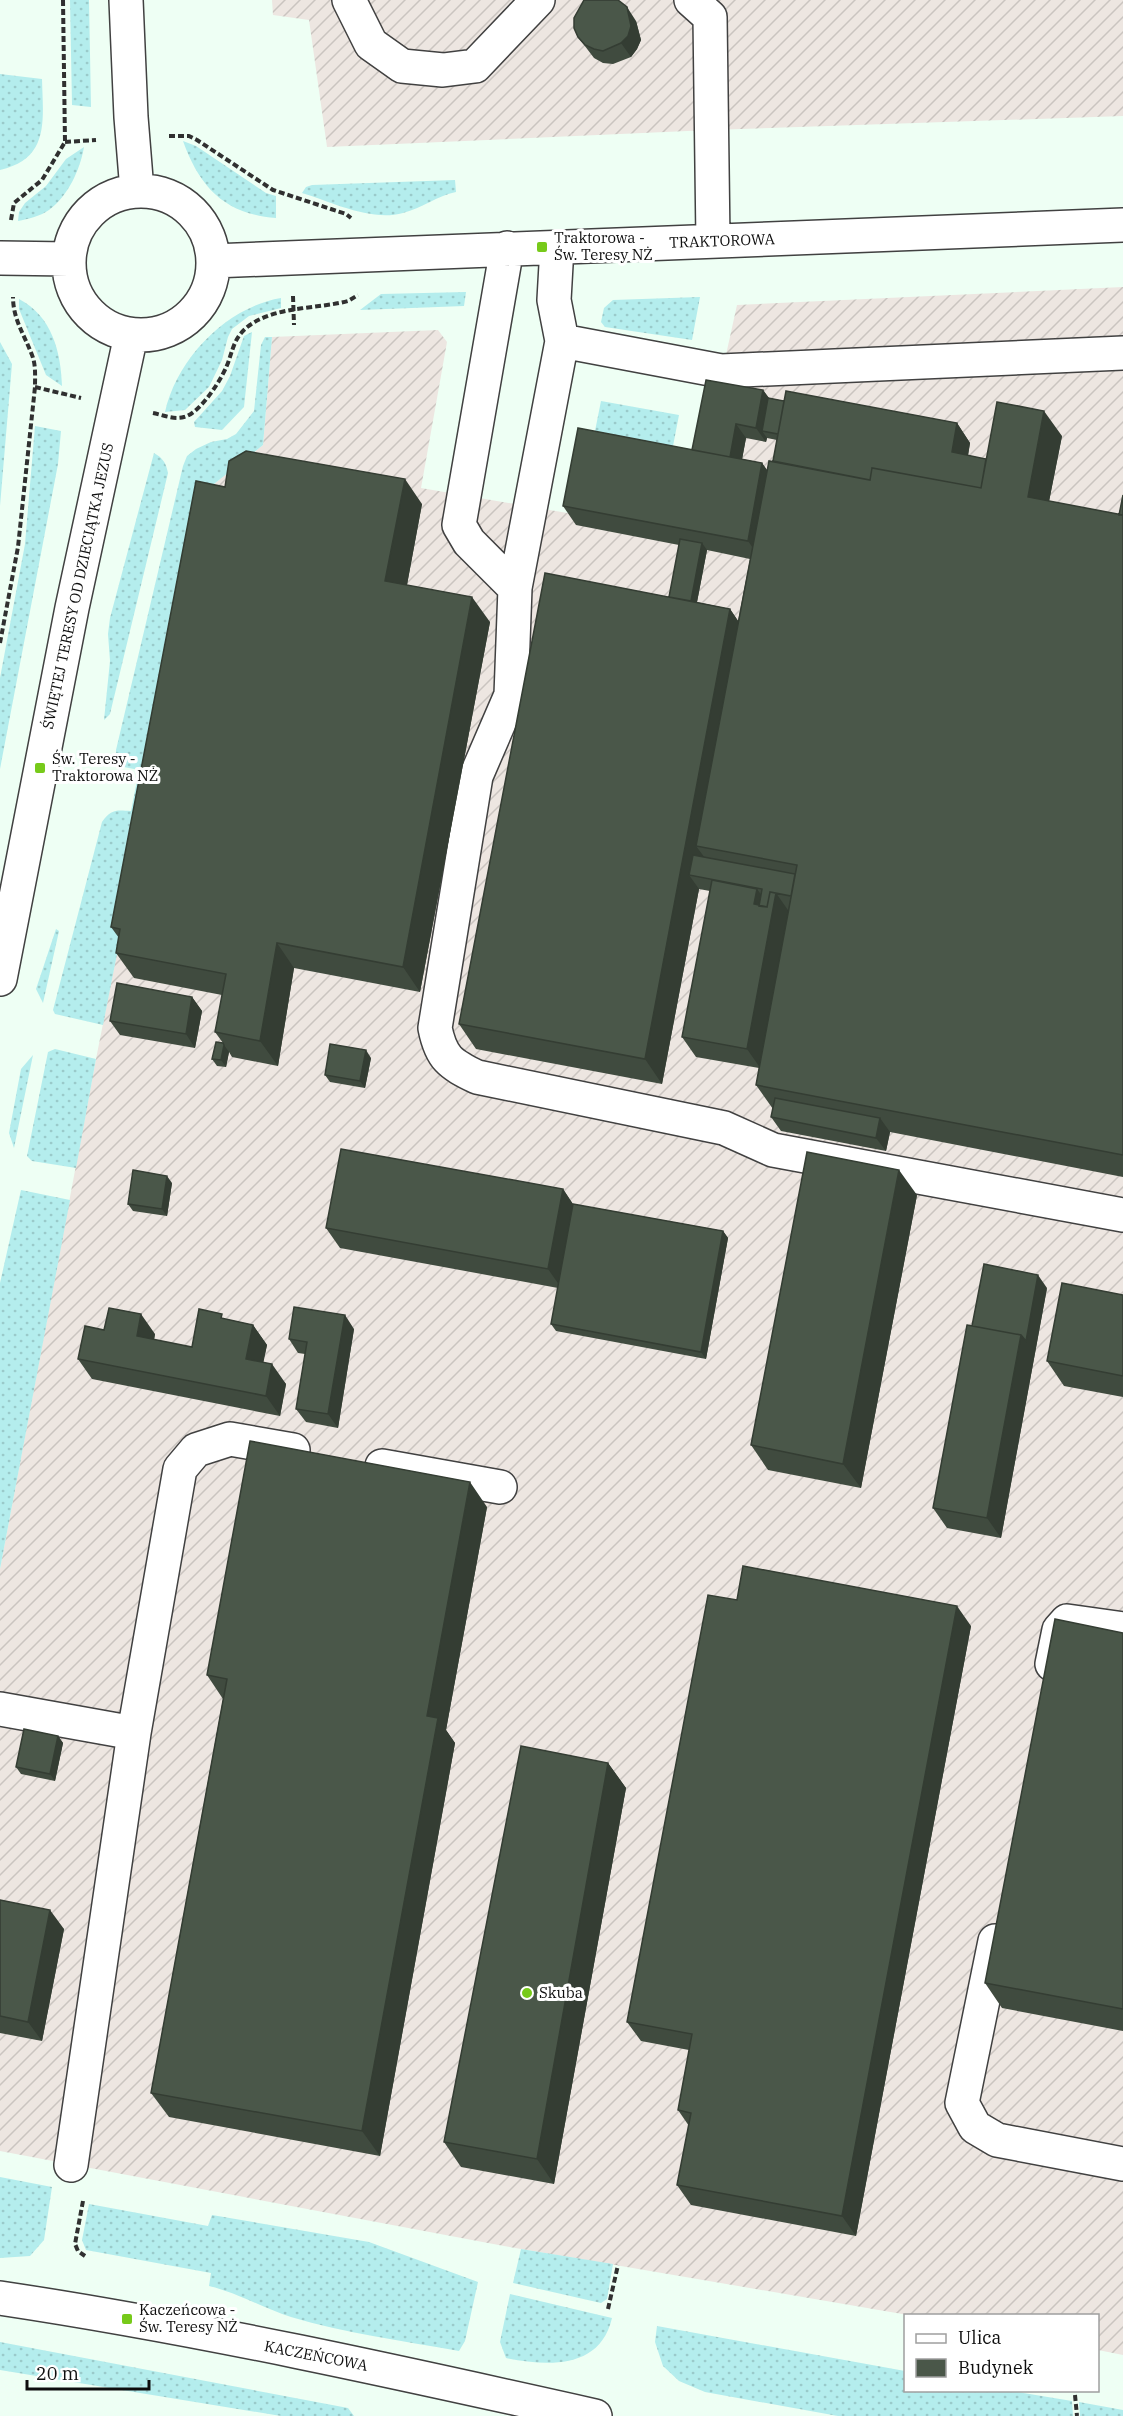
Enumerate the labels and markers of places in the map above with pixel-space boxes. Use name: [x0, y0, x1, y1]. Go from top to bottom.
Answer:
place label: Traktorowa - Św. Teresy NŻ: [554, 228, 653, 264]
marker: Traktorowa - Św. Teresy NŻ: [535, 240, 549, 254]
place label: Św. Teresy - Traktorowa NŻ: [52, 749, 158, 785]
marker: Św. Teresy - Traktorowa NŻ: [33, 761, 47, 775]
place label: Skuba: [539, 1983, 583, 2002]
marker: Skuba: [520, 1986, 534, 2000]
place label: Kaczeńcowa - Św. Teresy NŻ: [139, 2300, 238, 2336]
marker: Kaczeńcowa - Św. Teresy NŻ: [120, 2312, 134, 2326]

